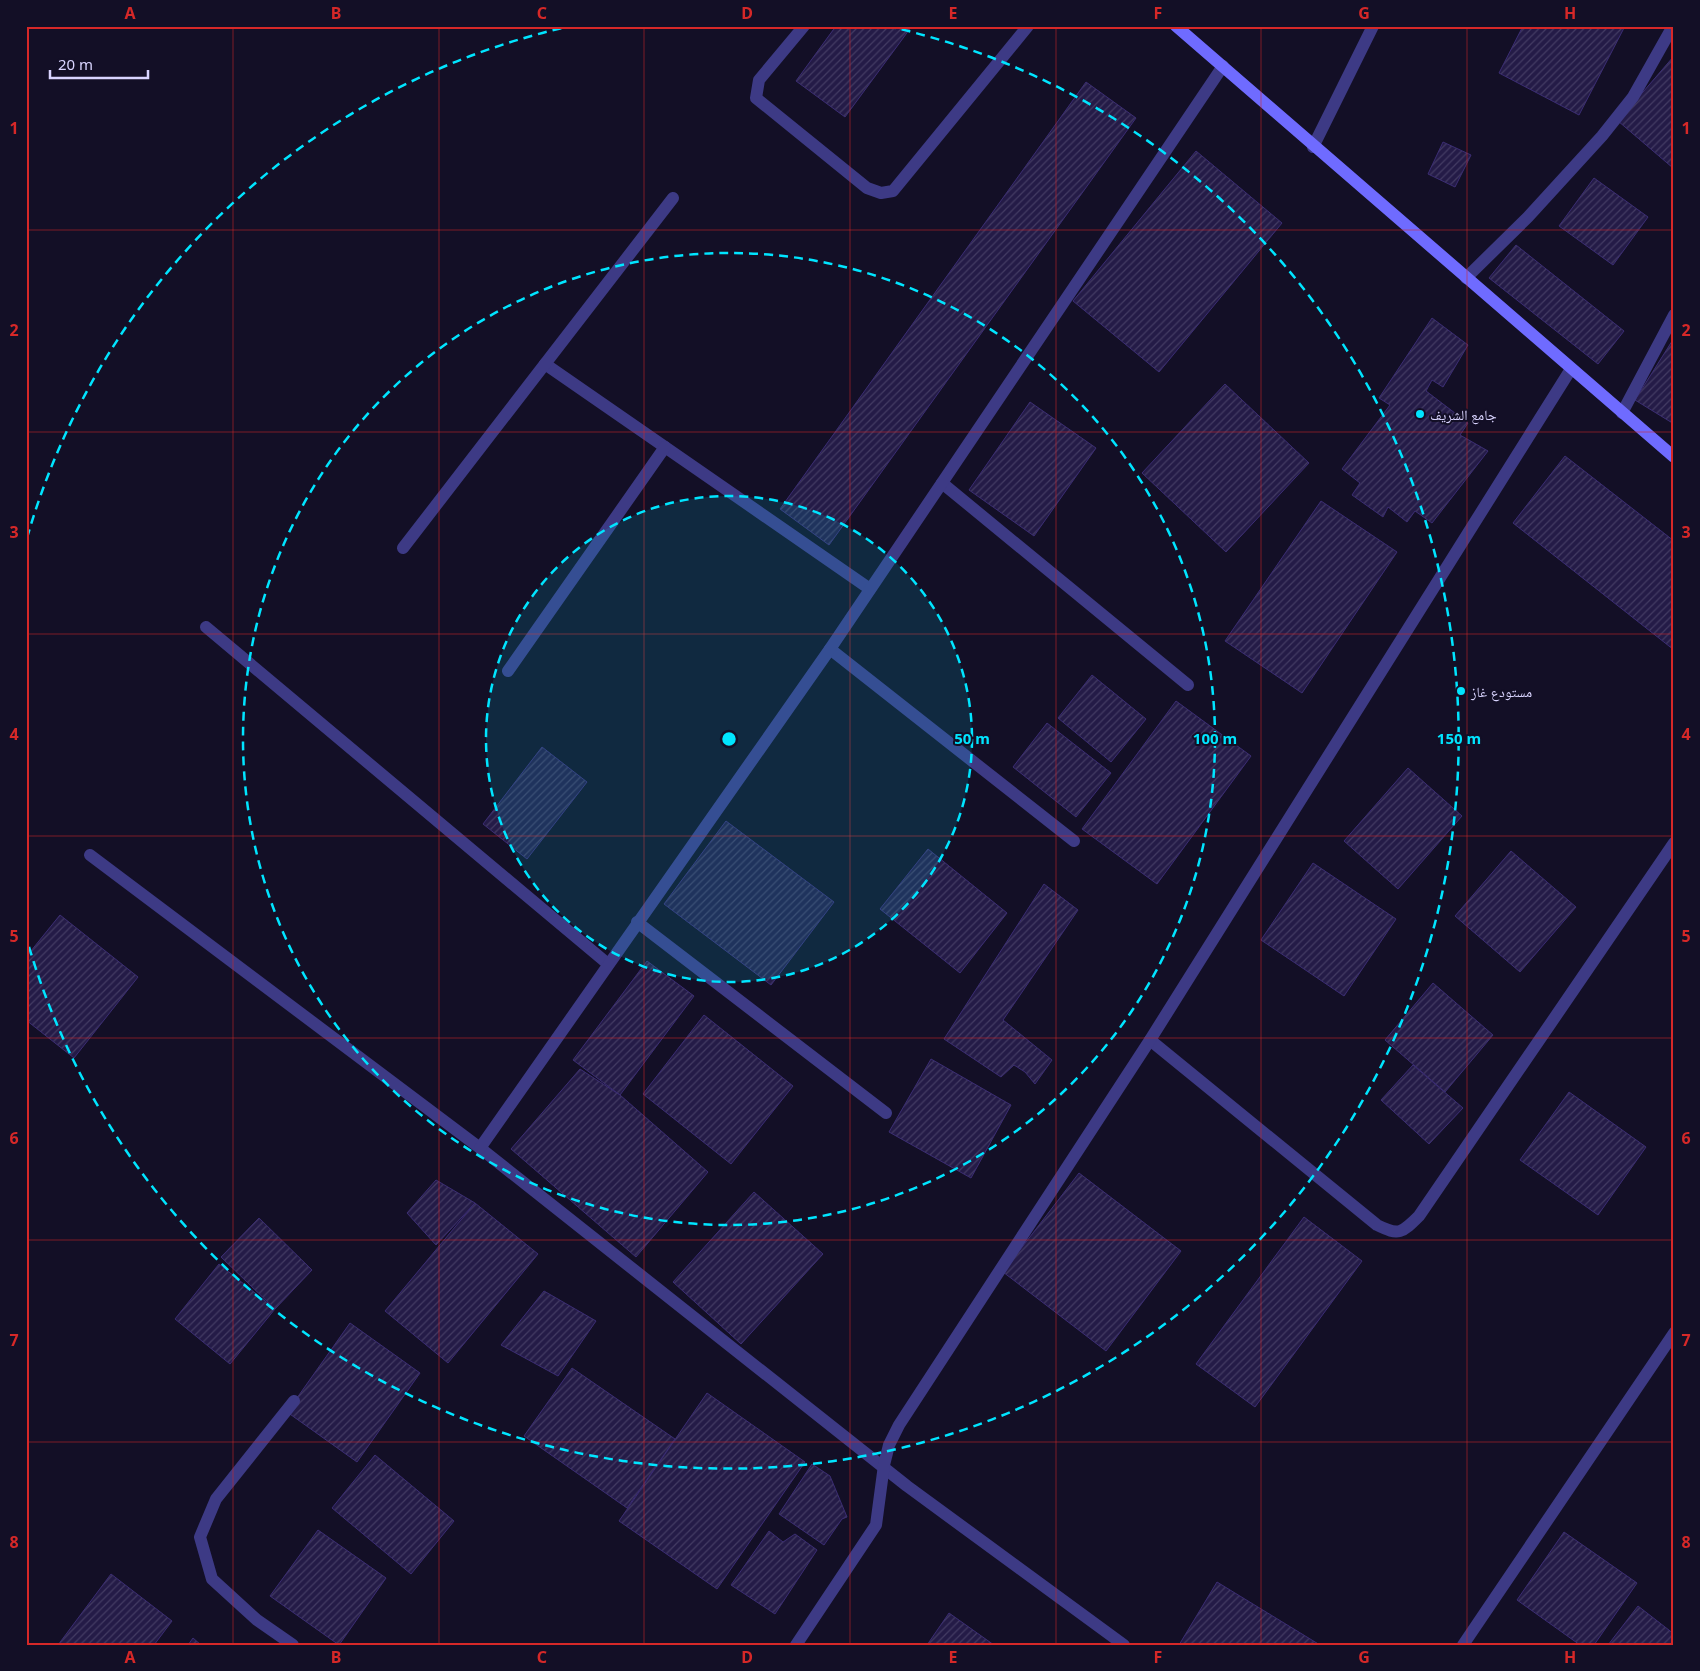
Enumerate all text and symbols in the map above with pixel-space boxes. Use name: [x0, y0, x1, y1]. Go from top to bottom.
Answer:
text: A: [124, 2, 136, 24]
text: B: [331, 2, 341, 24]
text: C: [537, 2, 547, 24]
text: D: [741, 2, 753, 24]
text: E: [949, 2, 958, 24]
text: F: [1154, 2, 1162, 24]
text: G: [1358, 2, 1370, 24]
text: H: [1564, 2, 1576, 24]
scale bar: [50, 48, 148, 80]
text: 20 m: [58, 54, 93, 74]
text: 1: [9, 117, 19, 139]
text: 1: [1681, 117, 1691, 139]
text: 2: [9, 319, 19, 341]
text: 2: [1681, 319, 1691, 341]
place label: جامع الشريف: [1430, 405, 1497, 425]
marker: جامع الشريف: [1414, 408, 1426, 420]
text: 3: [9, 521, 19, 543]
text: 3: [1681, 521, 1691, 543]
place label: مستودع غاز: [1470, 682, 1532, 702]
marker: مستودع غاز: [1455, 685, 1467, 697]
text: 4: [9, 723, 19, 745]
text: 4: [1681, 723, 1691, 745]
text: 50 m: [954, 728, 990, 748]
text: 100 m: [1193, 728, 1237, 748]
text: 150 m: [1437, 728, 1481, 748]
centre of rings: [720, 730, 738, 748]
text: 5: [9, 925, 19, 947]
text: 5: [1681, 925, 1691, 947]
text: 6: [9, 1127, 19, 1149]
text: 6: [1681, 1127, 1691, 1149]
text: 7: [9, 1329, 19, 1351]
text: 7: [1681, 1329, 1691, 1351]
text: 8: [9, 1531, 19, 1553]
text: 8: [1681, 1531, 1691, 1553]
text: A: [124, 1646, 136, 1668]
text: B: [331, 1646, 341, 1668]
text: C: [537, 1646, 547, 1668]
text: D: [741, 1646, 753, 1668]
text: E: [949, 1646, 958, 1668]
text: F: [1154, 1646, 1162, 1668]
text: G: [1358, 1646, 1370, 1668]
text: H: [1564, 1646, 1576, 1668]

